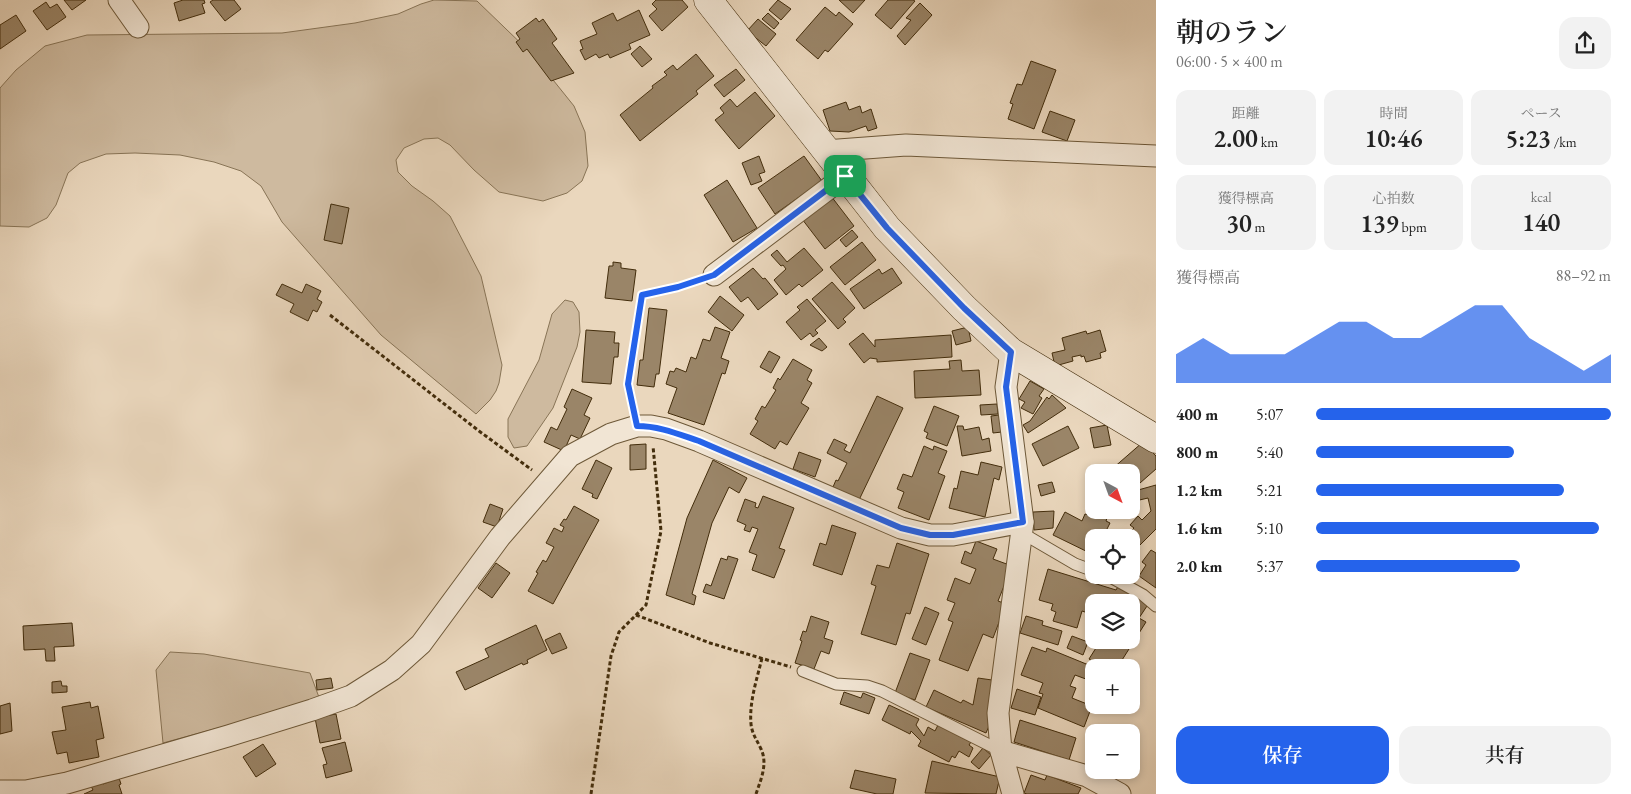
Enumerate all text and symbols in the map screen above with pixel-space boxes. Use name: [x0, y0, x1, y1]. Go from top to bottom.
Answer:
text: 朝のラン: [1176, 14, 1288, 50]
button: share: [1559, 17, 1611, 69]
text: 06:00 · 5 × 400 m: [1176, 51, 1283, 72]
text: 距離: [1232, 104, 1260, 122]
text: 時間: [1379, 104, 1407, 122]
text: ペース: [1521, 104, 1562, 122]
text: 2.00: [1213, 122, 1258, 154]
text: 10:46: [1364, 122, 1423, 154]
text: 5:23: [1506, 122, 1551, 154]
text: km: [1258, 133, 1278, 151]
text: /km: [1551, 133, 1577, 151]
pin: [824, 155, 866, 197]
icon: arrive: [831, 162, 859, 190]
text: kcal: [1531, 188, 1552, 206]
text: 獲得標高: [1218, 189, 1274, 207]
text: 心拍数: [1372, 189, 1414, 207]
text: 140: [1522, 206, 1560, 238]
text: 30: [1226, 207, 1252, 239]
text: 139: [1360, 207, 1399, 239]
text: m: [1252, 218, 1266, 236]
text: bpm: [1399, 218, 1427, 236]
text: 88–92 m: [1556, 265, 1611, 286]
text: 獲得標高: [1176, 267, 1240, 288]
text: 400 m: [1176, 404, 1218, 425]
text: 5:07: [1256, 404, 1283, 425]
text: 800 m: [1176, 442, 1218, 463]
text: 5:40: [1256, 442, 1283, 463]
north arrow: [1085, 464, 1140, 519]
map controls: [1085, 464, 1140, 779]
text: 1.2 km: [1176, 480, 1222, 501]
text: 5:21: [1256, 480, 1283, 501]
text: 1.6 km: [1176, 518, 1222, 539]
text: 5:10: [1256, 518, 1283, 539]
button: locate: [1085, 529, 1140, 584]
text: 2.0 km: [1176, 556, 1222, 577]
text: 5:37: [1256, 556, 1283, 577]
button: layers: [1085, 594, 1140, 649]
button: +: [1085, 659, 1140, 714]
button: −: [1085, 724, 1140, 779]
button: 保存: [1176, 726, 1389, 784]
button: 共有: [1399, 726, 1611, 784]

